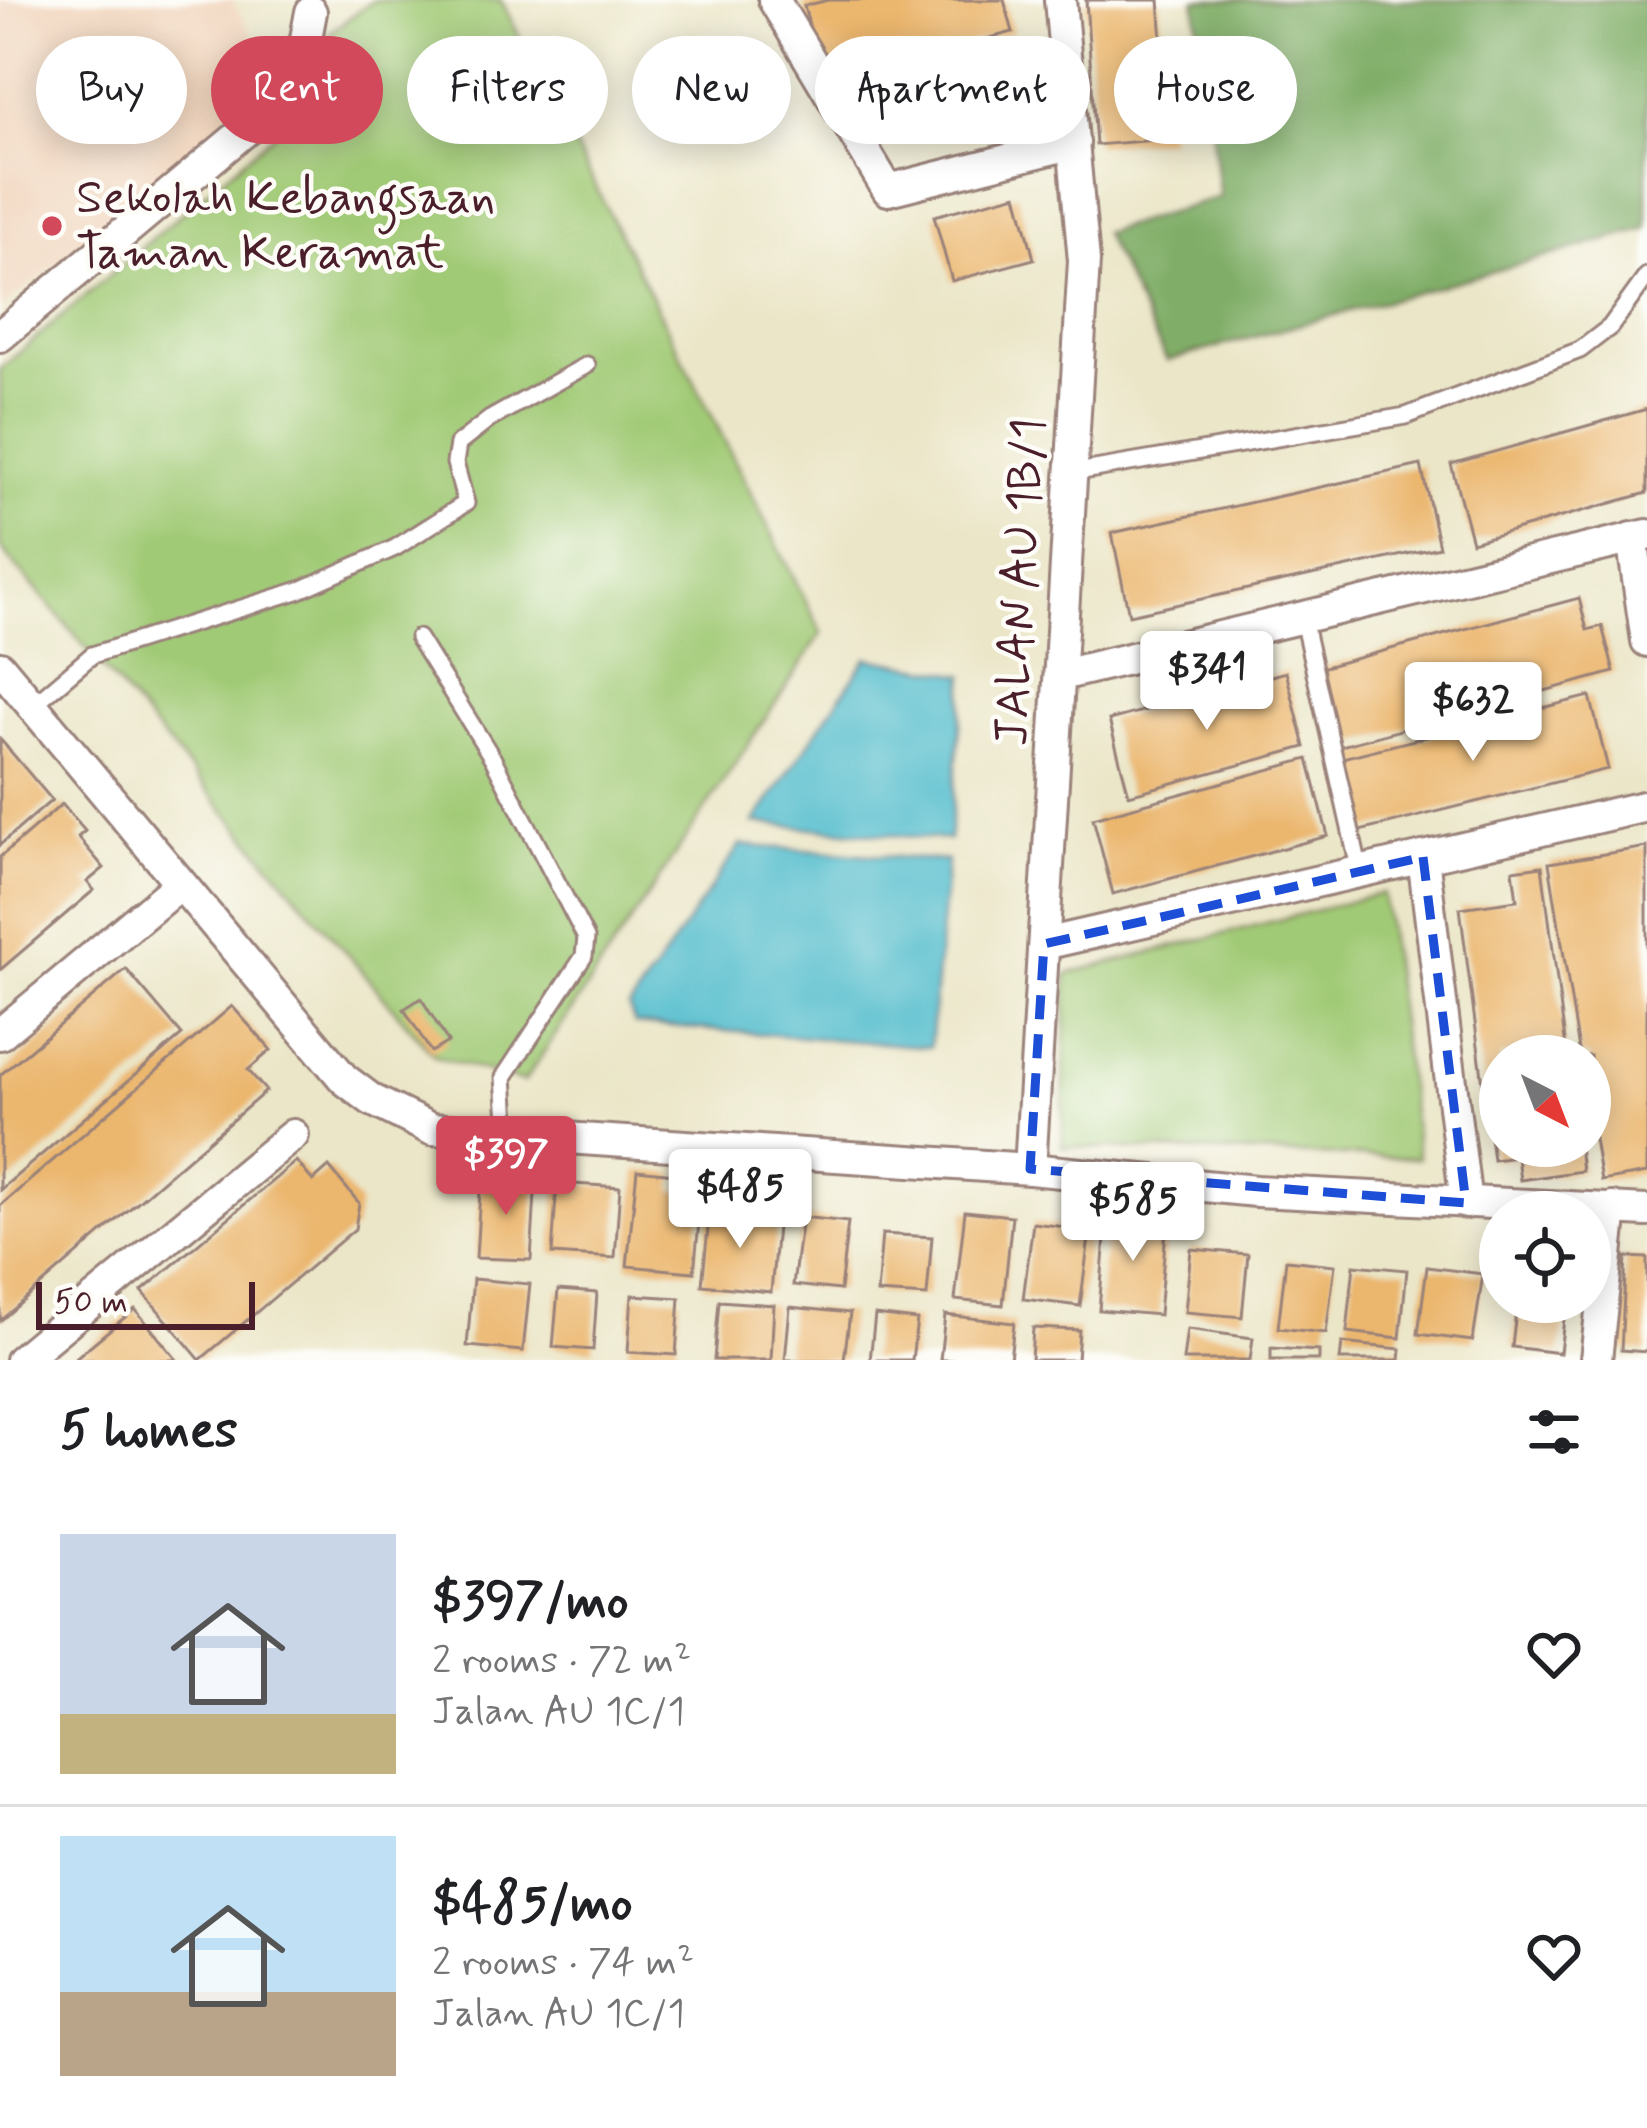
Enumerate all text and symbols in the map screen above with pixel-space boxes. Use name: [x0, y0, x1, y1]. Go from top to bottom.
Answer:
chip: Buy: [36, 36, 187, 144]
chip: Rent: [211, 36, 383, 144]
chip: Filters: [407, 36, 608, 144]
chip: New: [632, 36, 791, 144]
chip: Apartment: [815, 36, 1090, 144]
chip: House: [1114, 36, 1297, 144]
place label: Sekolah Kebangsaan Taman Keramat: [76, 167, 495, 285]
marker: Sekolah Kebangsaan Taman Keramat: [39, 213, 65, 239]
street label: JALAN AU 1B/1: [981, 417, 1061, 747]
pin: $341: [1136, 631, 1278, 733]
text: $341: [1167, 644, 1247, 695]
pin: $632: [1402, 662, 1544, 764]
text: $632: [1432, 675, 1514, 726]
north arrow: [1479, 1035, 1611, 1167]
map controls: [1479, 1035, 1611, 1323]
pin: $397: [435, 1116, 577, 1218]
text: $397: [463, 1129, 549, 1180]
pin: $485: [669, 1149, 811, 1251]
text: $485: [696, 1162, 784, 1213]
pin: $585: [1062, 1162, 1204, 1264]
text: $585: [1088, 1175, 1178, 1226]
button: locate: [1479, 1191, 1611, 1323]
scale bar: [36, 1276, 255, 1329]
text: 50 m: [54, 1281, 128, 1325]
text: 5 homes: [60, 1399, 238, 1465]
icon: filters: [1521, 1399, 1587, 1465]
text: $397/mo: [432, 1570, 629, 1636]
icon: home: [156, 1582, 300, 1726]
icon: heart: [1521, 1621, 1587, 1687]
text: 2 rooms · 72 m²: [432, 1636, 691, 1687]
text: Jalan AU 1C/1: [432, 1687, 685, 1738]
text: $485/mo: [432, 1872, 633, 1938]
icon: home: [156, 1884, 300, 2028]
icon: heart: [1521, 1923, 1587, 1989]
text: 2 rooms · 74 m²: [432, 1938, 694, 1989]
text: Jalan AU 1C/1: [432, 1989, 685, 2040]

